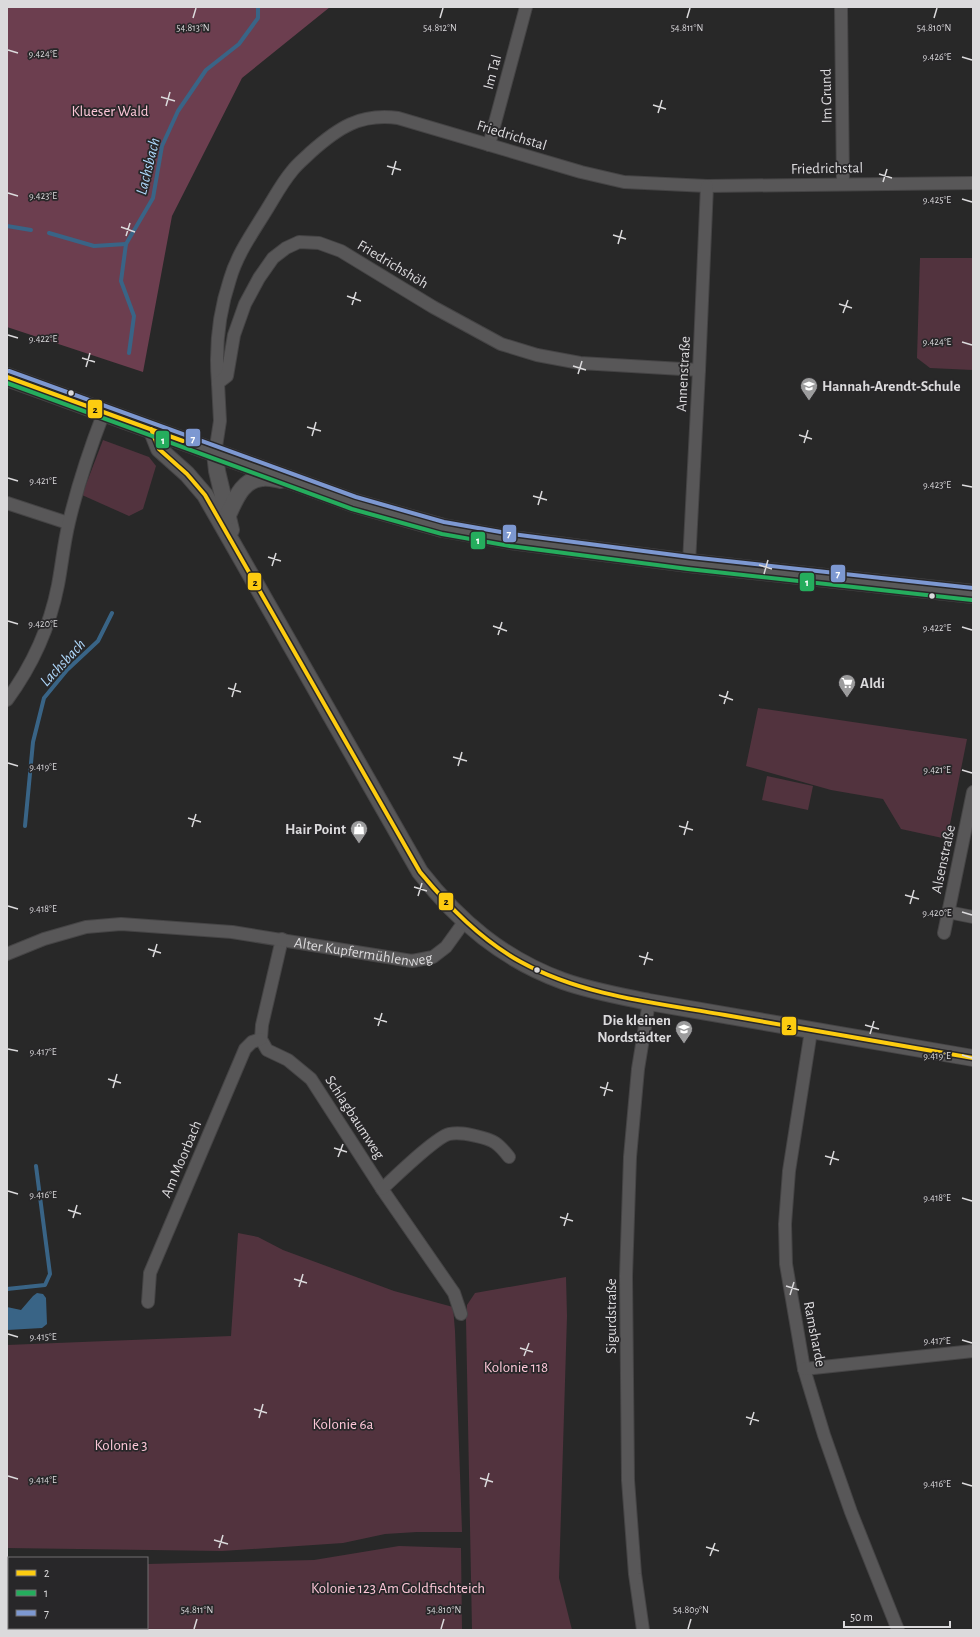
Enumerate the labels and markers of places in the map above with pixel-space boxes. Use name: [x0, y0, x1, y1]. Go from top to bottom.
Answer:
school or university icon: Hannah-Arendt-Schule: [799, 376, 819, 401]
place label: Hannah-Arendt-Schule: [822, 379, 961, 394]
unlabelled marker: [66, 388, 76, 398]
unlabelled marker: [927, 591, 937, 601]
supermarket icon: Aldi: [837, 673, 857, 698]
place label: Aldi: [860, 676, 885, 691]
shop icon: Hair Point: [349, 819, 369, 844]
place label: Hair Point: [285, 822, 346, 837]
unlabelled marker: [532, 965, 542, 975]
place label: Die kleinen Nordstädter: [597, 1013, 672, 1045]
school or university icon: Die kleinen Nordstädter: [674, 1019, 694, 1044]

